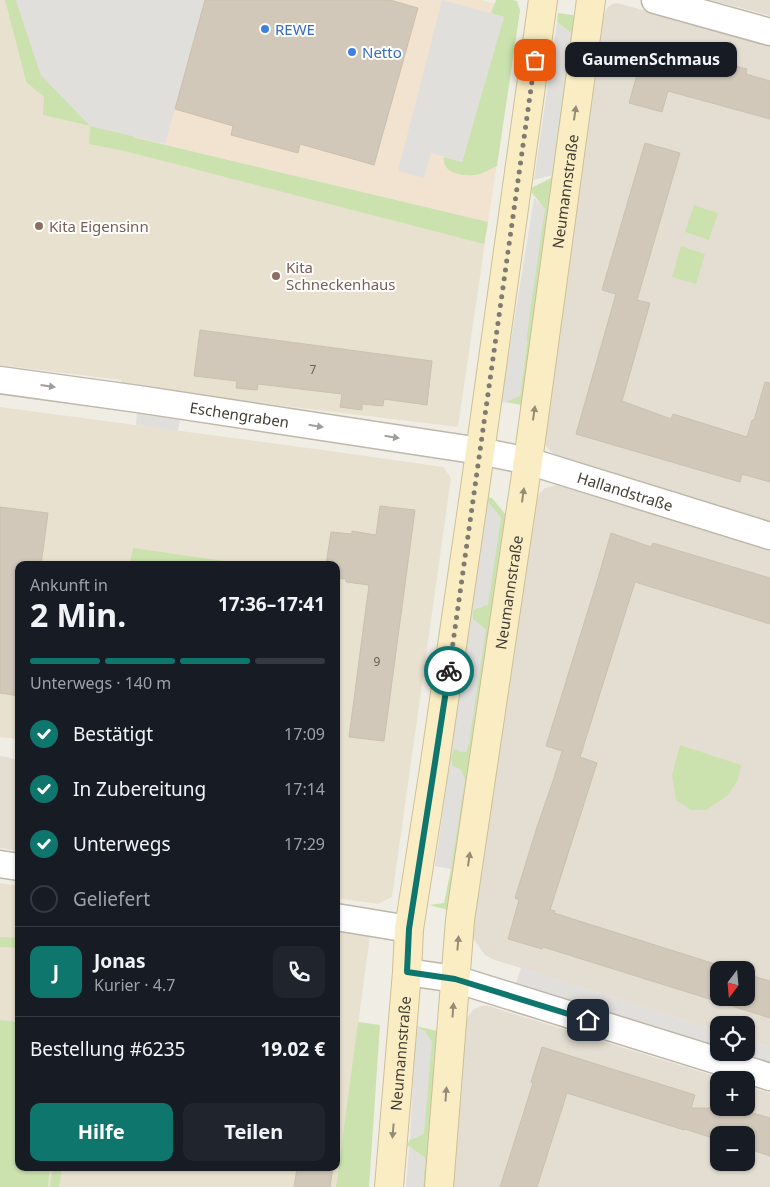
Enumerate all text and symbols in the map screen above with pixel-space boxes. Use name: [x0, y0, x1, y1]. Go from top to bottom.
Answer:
place label: REWE: [275, 19, 315, 39]
marker: REWE: [259, 23, 271, 35]
pin: [514, 39, 556, 81]
place label: Netto: [362, 42, 402, 62]
callout: GaumenSchmaus: [565, 42, 738, 78]
marker: Netto: [346, 46, 358, 58]
icon: bag: [521, 46, 549, 74]
text: GaumenSchmaus: [582, 48, 720, 70]
one-way arrow: [571, 105, 579, 121]
street label: Neumannstraße: [547, 133, 583, 250]
place label: Kita Eigensinn: [49, 216, 149, 236]
marker: Kita Eigensinn: [33, 220, 45, 232]
place label: Kita Schneckenhaus: [286, 257, 396, 294]
marker: Kita Schneckenhaus: [270, 270, 282, 282]
house number: 7: [310, 361, 317, 378]
one-way arrow: [41, 383, 57, 391]
street label: Eschengraben: [188, 397, 291, 432]
one-way arrow: [531, 405, 539, 421]
one-way arrow: [309, 422, 325, 430]
one-way arrow: [384, 434, 400, 442]
street label: Hallandstraße: [575, 467, 675, 515]
one-way arrow: [519, 486, 527, 502]
street label: Neumannstraße: [490, 534, 527, 651]
text: Ankunft in: [30, 574, 108, 596]
text: 17:36–17:41: [218, 591, 325, 617]
text: 2 Min.: [30, 593, 126, 636]
courier: [424, 646, 474, 696]
house number: 9: [374, 653, 381, 670]
icon: bike: [435, 657, 463, 685]
text: Unterwegs · 140 m: [30, 672, 171, 694]
icon: check: [30, 720, 58, 748]
text: Bestätigt: [73, 721, 153, 747]
text: 17:09: [284, 723, 325, 745]
icon: check: [30, 775, 58, 803]
text: In Zubereitung: [73, 776, 206, 802]
text: 17:14: [284, 778, 325, 800]
icon: check: [30, 830, 58, 858]
text: Unterwegs: [73, 831, 171, 857]
text: 17:29: [284, 833, 325, 855]
one-way arrow: [465, 851, 473, 867]
text: Geliefert: [73, 886, 150, 912]
one-way arrow: [454, 935, 462, 951]
button: phone: [273, 946, 325, 998]
text: Jonas: [94, 948, 145, 974]
text: J: [53, 959, 59, 985]
north arrow: [710, 961, 755, 1006]
map controls: [710, 961, 755, 1171]
text: Kurier · 4.7: [94, 974, 175, 996]
street label: Neumannstraße: [385, 995, 415, 1112]
pin: [567, 999, 609, 1041]
one-way arrow: [449, 1002, 457, 1018]
icon: home: [574, 1006, 602, 1034]
button: locate: [710, 1016, 755, 1061]
text: Bestellung #6235: [30, 1036, 185, 1062]
text: 19.02 €: [260, 1036, 325, 1062]
button: +: [710, 1071, 755, 1116]
one-way arrow: [443, 1085, 451, 1101]
button: Hilfe: [30, 1103, 173, 1161]
button: Teilen: [183, 1103, 325, 1161]
one-way arrow: [389, 1123, 397, 1139]
button: −: [710, 1126, 755, 1171]

